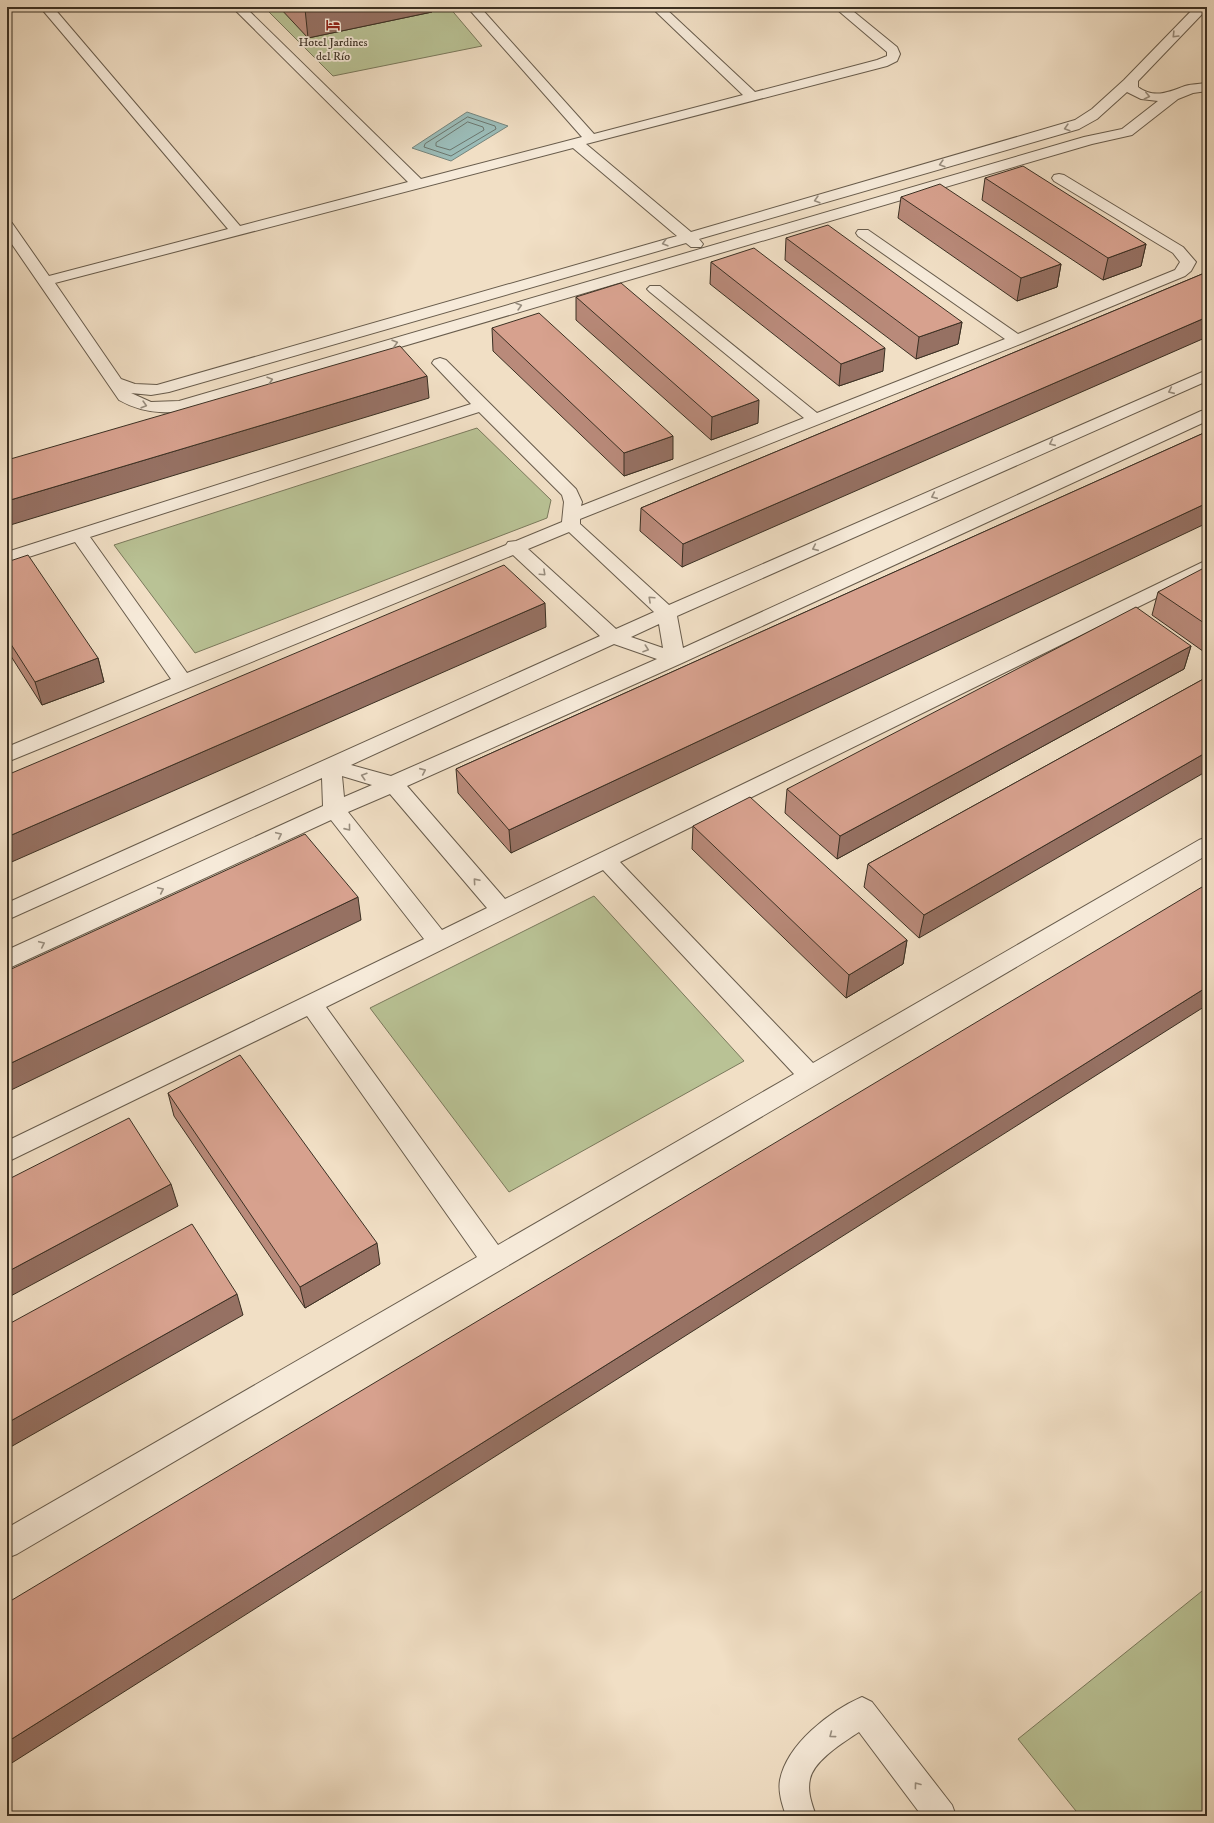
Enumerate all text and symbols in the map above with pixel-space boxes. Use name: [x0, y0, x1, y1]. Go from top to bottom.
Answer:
hotel icon: Hotel Jardines del Río: [325, 17, 341, 33]
one-way arrow: [1172, 30, 1180, 38]
place label: Hotel Jardines del Río: [298, 35, 368, 64]
one-way arrow: [1144, 91, 1151, 99]
one-way arrow: [1064, 123, 1071, 132]
one-way arrow: [939, 159, 946, 168]
one-way arrow: [814, 195, 821, 204]
one-way arrow: [662, 238, 669, 247]
one-way arrow: [516, 302, 523, 311]
one-way arrow: [391, 339, 398, 348]
one-way arrow: [266, 376, 273, 385]
one-way arrow: [1168, 386, 1175, 394]
one-way arrow: [141, 401, 148, 409]
one-way arrow: [1049, 438, 1057, 446]
one-way arrow: [930, 491, 937, 499]
one-way arrow: [811, 543, 819, 551]
one-way arrow: [538, 568, 546, 575]
one-way arrow: [648, 596, 656, 604]
one-way arrow: [642, 644, 649, 652]
one-way arrow: [419, 768, 426, 776]
one-way arrow: [361, 772, 368, 781]
one-way arrow: [343, 823, 350, 830]
one-way arrow: [274, 832, 282, 840]
one-way arrow: [474, 879, 481, 886]
one-way arrow: [157, 886, 164, 894]
one-way arrow: [38, 941, 46, 949]
one-way arrow: [829, 1730, 836, 1737]
one-way arrow: [915, 1782, 922, 1789]

